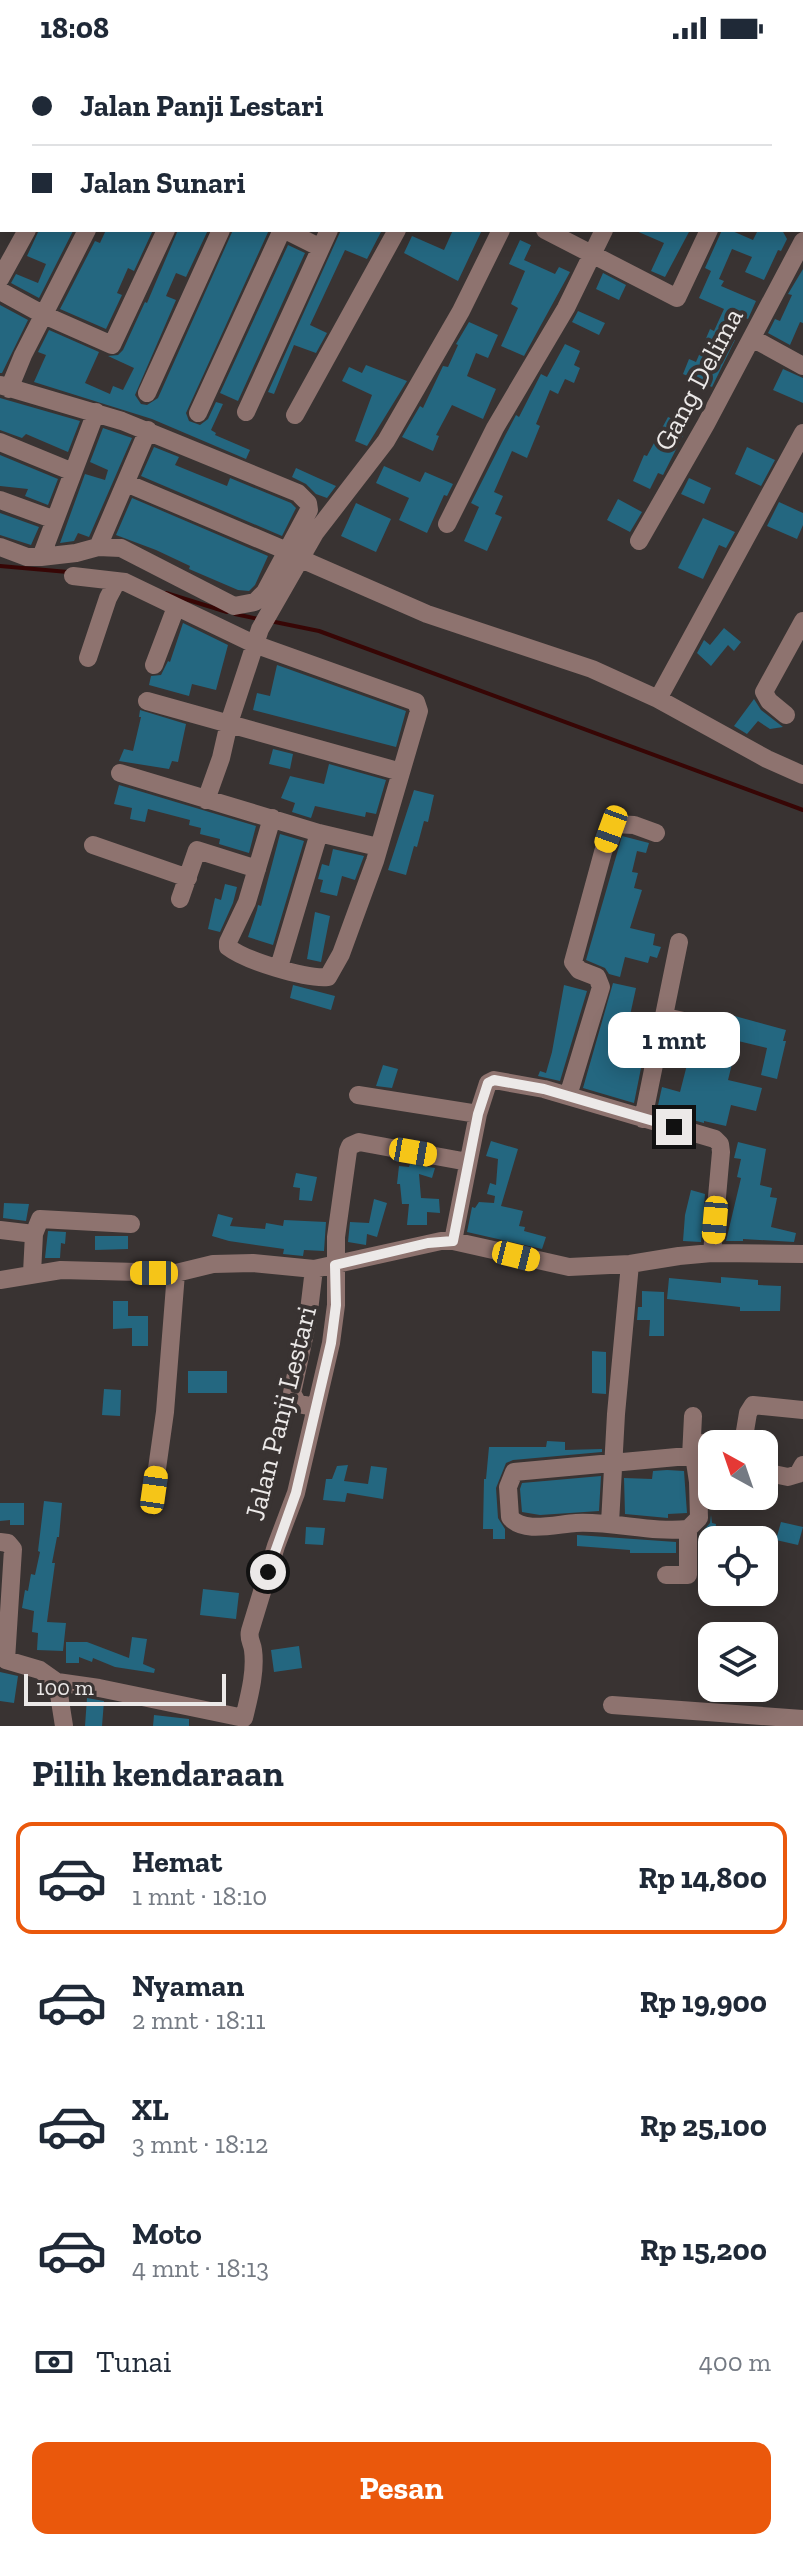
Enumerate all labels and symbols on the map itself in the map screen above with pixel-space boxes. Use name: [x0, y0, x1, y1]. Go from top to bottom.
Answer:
street label: Gang Delima: [647, 302, 750, 456]
car: [592, 802, 630, 856]
callout: 1 mnt: [608, 1011, 740, 1067]
route end: [656, 1109, 692, 1145]
car: [387, 1136, 439, 1168]
car: [701, 1195, 729, 1245]
car: [490, 1239, 542, 1273]
car: [130, 1261, 178, 1285]
street label: Jalan Panji Lestari: [238, 1302, 323, 1524]
north arrow: [698, 1430, 778, 1510]
car: [139, 1465, 169, 1515]
route start: [250, 1554, 286, 1590]
scale bar: [24, 1670, 226, 1706]

